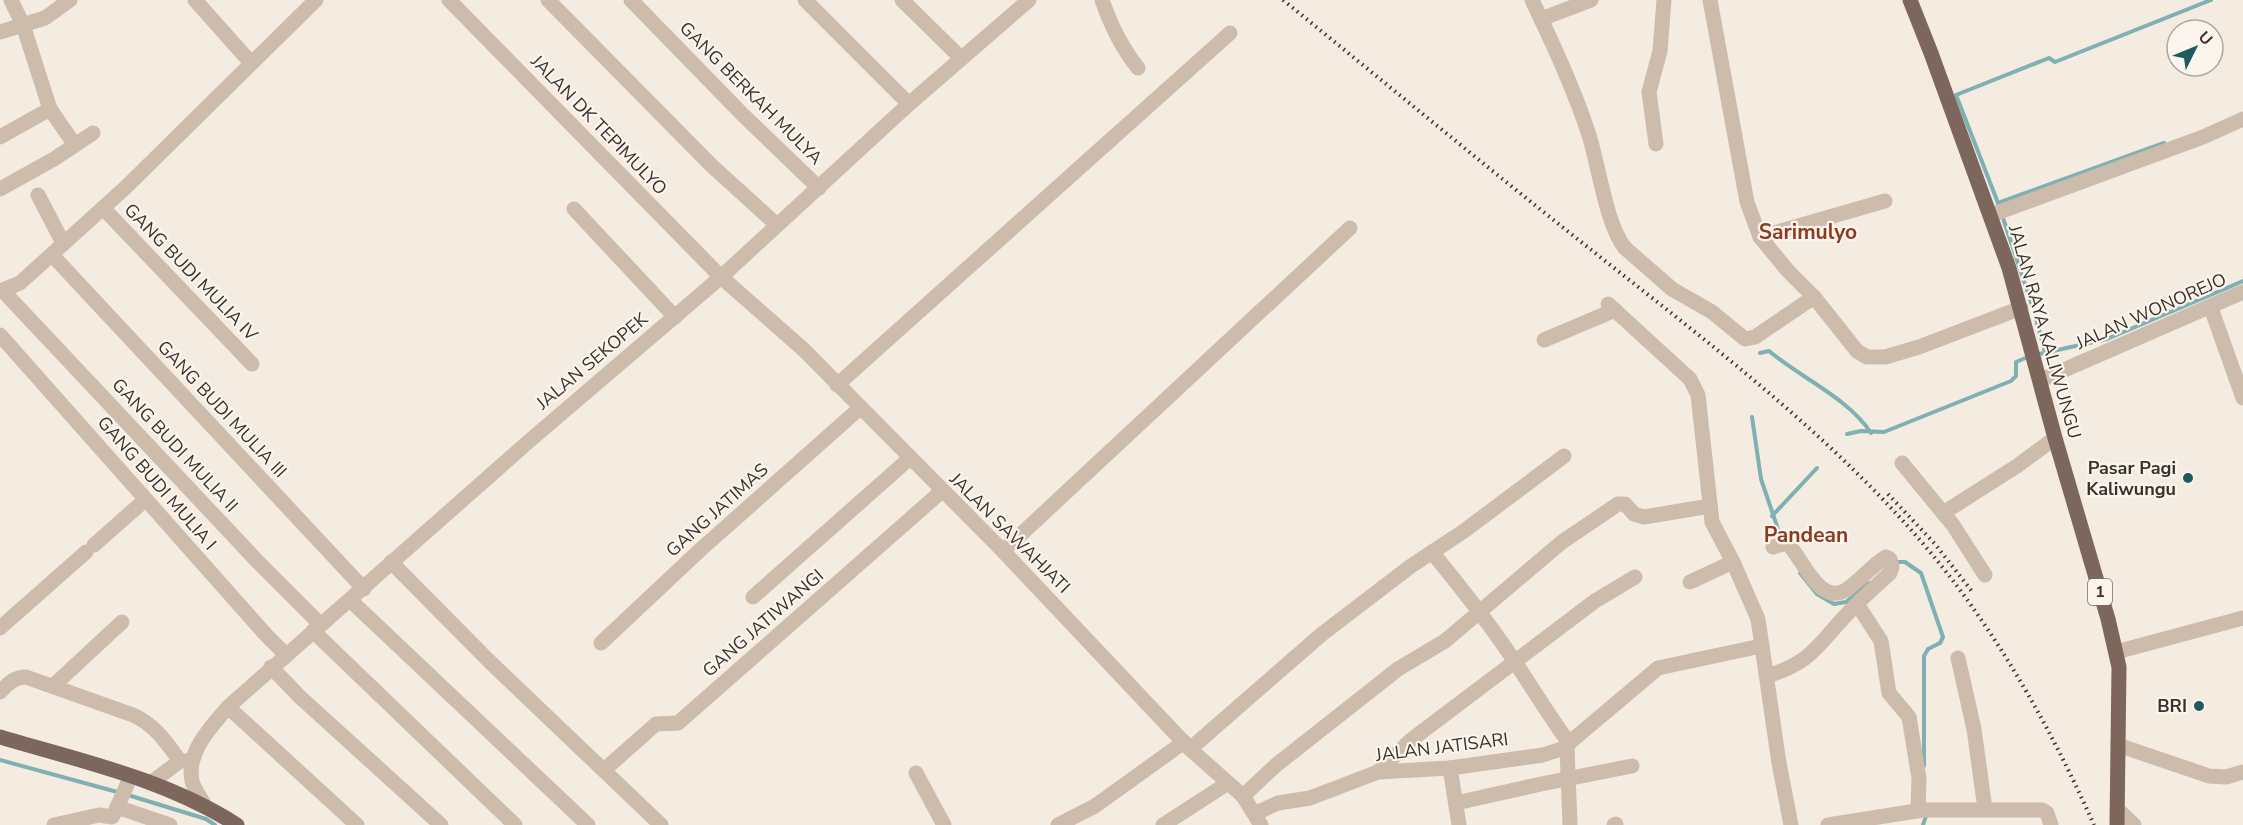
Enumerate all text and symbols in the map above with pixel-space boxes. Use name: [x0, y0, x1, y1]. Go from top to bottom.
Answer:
street label: GANG BERKAH MULYA: [674, 16, 828, 170]
north arrow: [2165, 18, 2225, 78]
text: U: [2193, 27, 2217, 50]
street label: JALAN DK TEPIMULYO: [525, 49, 672, 200]
street label: GANG BUDI MULIA IV: [119, 198, 264, 346]
district label: Sarimulyo: [1759, 218, 1857, 246]
street label: JALAN RAYA KALIWUNGU: [2003, 221, 2087, 442]
street label: JALAN WONOREJO: [2071, 267, 2230, 355]
street label: JALAN SEKOPEK: [530, 307, 653, 415]
street label: GANG BUDI MULIA III: [153, 336, 291, 482]
street label: GANG BUDI MULIA II: [107, 374, 243, 516]
street label: GANG BUDI MULIA I: [93, 412, 221, 554]
place label: Pasar Pagi Kaliwungu: [2086, 456, 2176, 501]
street label: GANG JATIMAS: [661, 458, 773, 562]
street label: JALAN SAWAHJATI: [944, 467, 1076, 599]
marker: Pasar Pagi Kaliwungu: [2181, 471, 2195, 485]
district label: Pandean: [1764, 521, 1848, 549]
street label: GANG JATIWANGI: [697, 564, 829, 682]
road number: 1: [2088, 579, 2112, 605]
place label: BRI: [2157, 694, 2187, 718]
marker: BRI: [2192, 699, 2206, 713]
street label: JALAN JATISARI: [1373, 727, 1510, 767]

